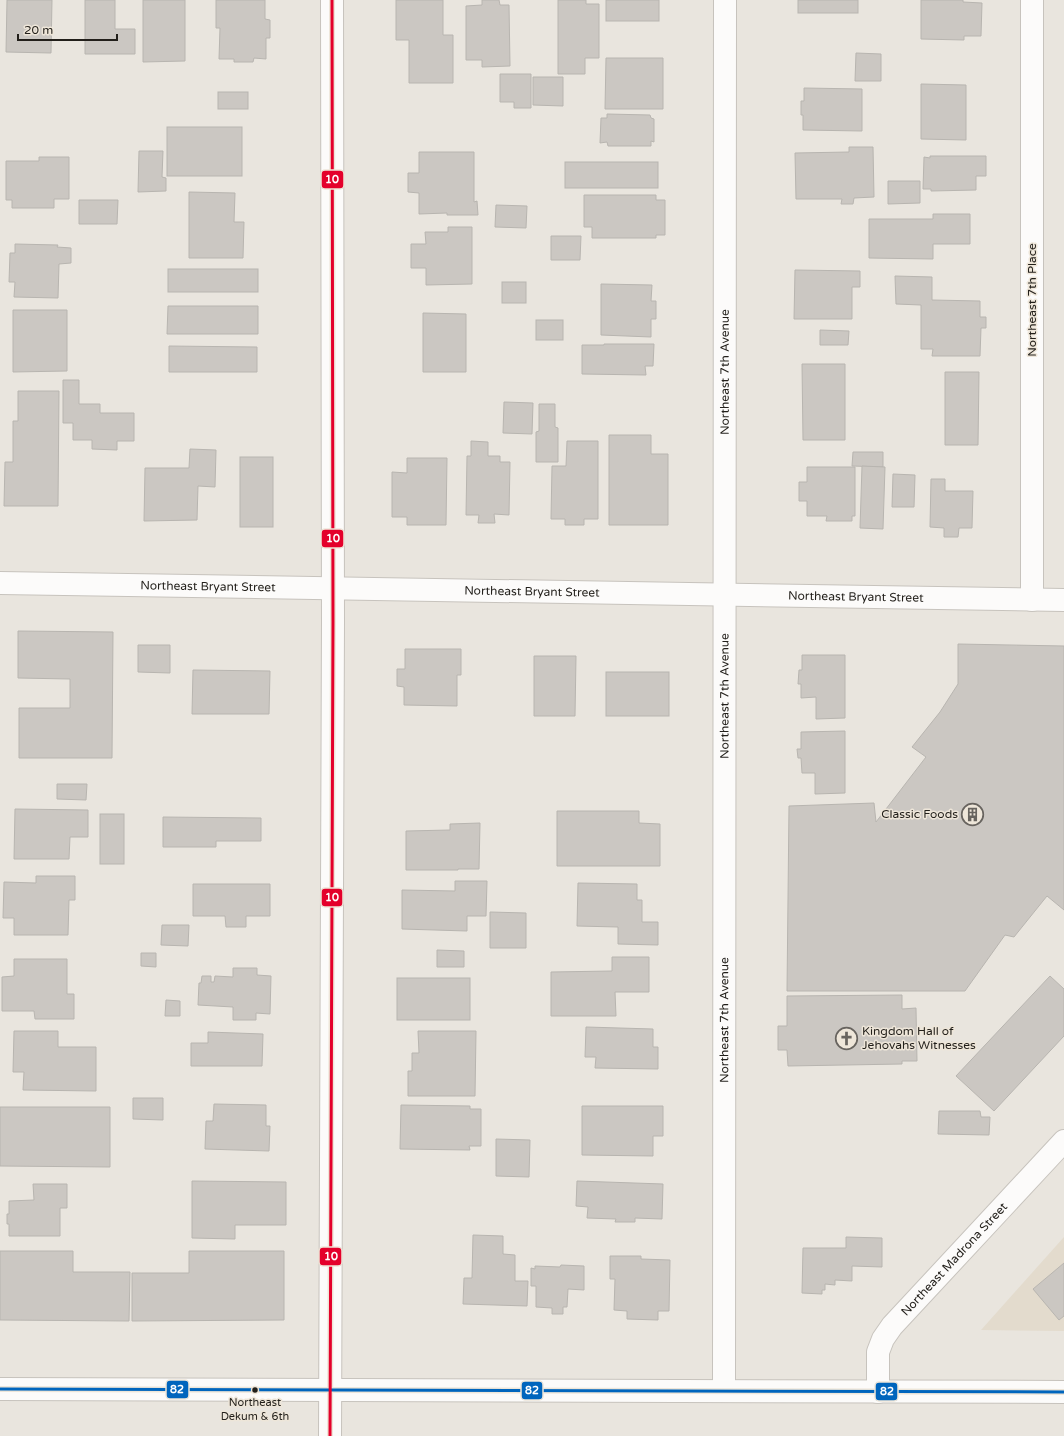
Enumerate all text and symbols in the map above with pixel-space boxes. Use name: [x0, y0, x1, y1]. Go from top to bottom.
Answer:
scale bar: [18, 16, 117, 42]
text: 20 m: [24, 23, 53, 37]
line badge: 10: [321, 170, 344, 189]
text: 10: [325, 173, 339, 186]
street label: Northeast 7th Place: [1025, 243, 1039, 357]
street label: Northeast 7th Avenue: [718, 309, 732, 435]
line badge: 10: [321, 529, 344, 548]
text: 10: [326, 532, 340, 545]
street label: Northeast Bryant Street: [140, 578, 276, 594]
street label: Northeast Bryant Street: [464, 583, 600, 600]
street label: Northeast Bryant Street: [788, 589, 924, 605]
street label: Northeast 7th Avenue: [717, 633, 732, 759]
building icon: Classic Foods: [960, 801, 986, 827]
place label: Classic Foods: [881, 807, 958, 821]
line badge: 10: [321, 888, 343, 907]
text: 10: [325, 891, 339, 904]
street label: Northeast 7th Avenue: [717, 957, 731, 1083]
place label: Kingdom Hall of Jehovahs Witnesses: [862, 1024, 976, 1052]
church icon: Kingdom Hall of Jehovahs Witnesses: [834, 1025, 860, 1051]
street label: Northeast Madrona Street: [898, 1199, 1010, 1319]
line badge: 10: [319, 1247, 342, 1266]
text: 10: [324, 1250, 338, 1263]
line badge: 82: [166, 1380, 189, 1399]
line badge: 82: [521, 1381, 543, 1400]
line badge: 82: [875, 1382, 898, 1401]
text: 82: [170, 1383, 184, 1396]
text: 82: [525, 1384, 539, 1397]
marker: Northeast Dekum & 6th: [250, 1385, 260, 1395]
text: 82: [880, 1385, 894, 1398]
place label: Northeast Dekum & 6th: [221, 1396, 289, 1423]

